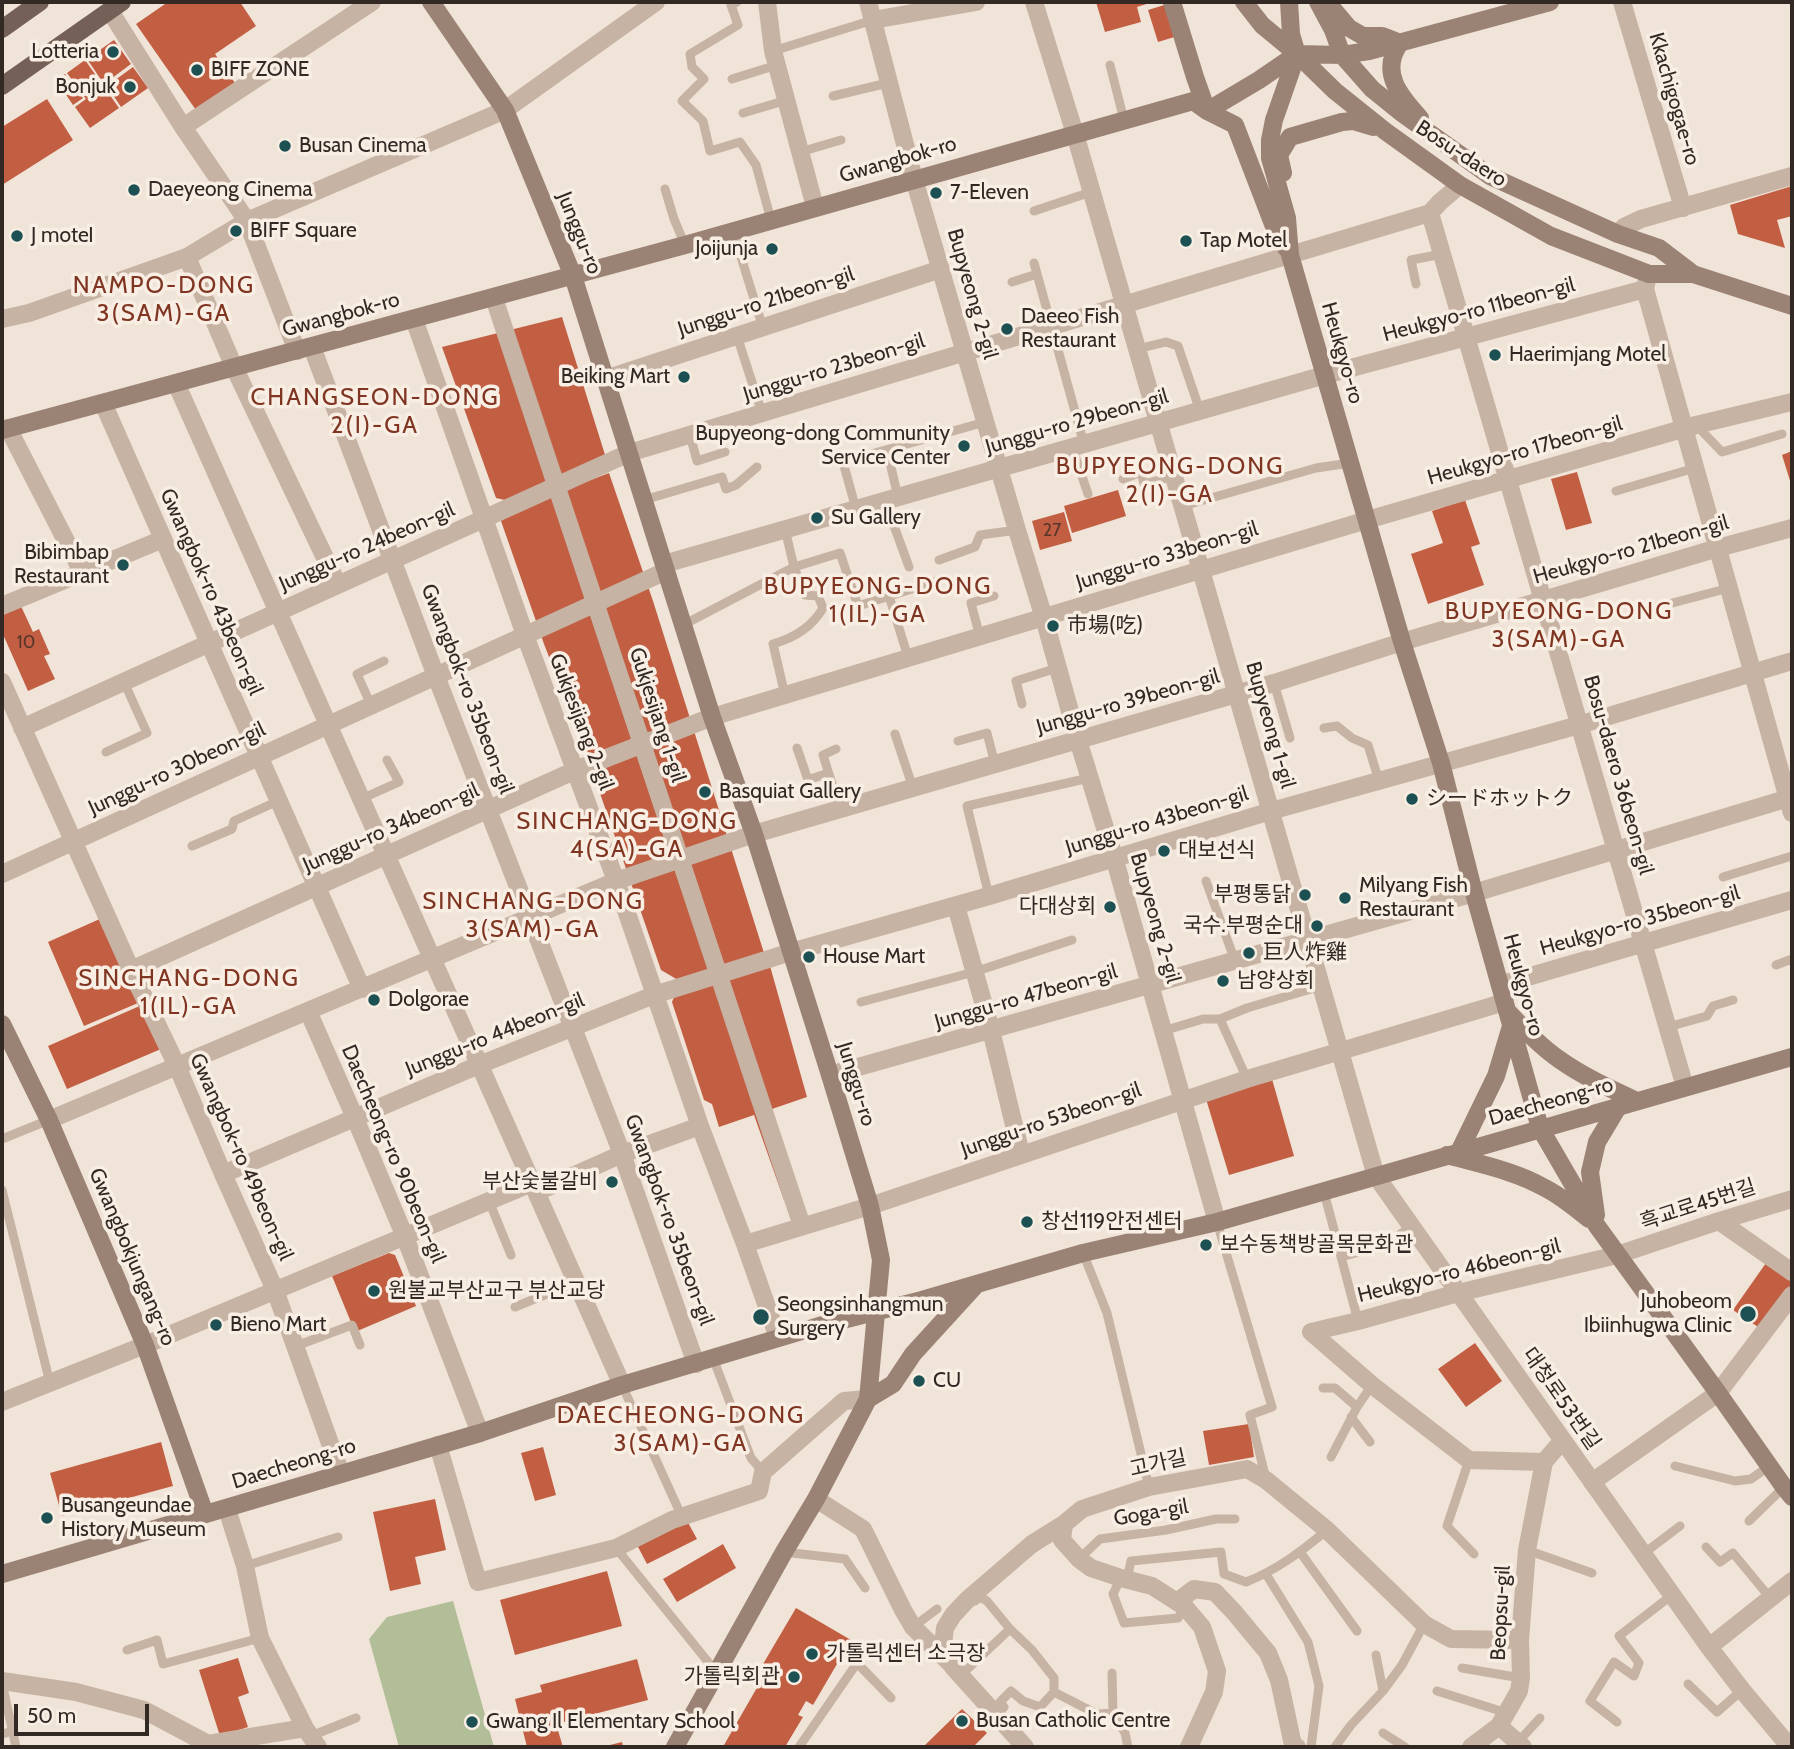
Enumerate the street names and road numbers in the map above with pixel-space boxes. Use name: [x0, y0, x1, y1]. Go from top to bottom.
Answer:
street label: Kkachigogae-ro: [1643, 30, 1705, 168]
street label: Bosu-daero: [1411, 115, 1511, 193]
street label: Gwangbok-ro: [837, 131, 959, 189]
street label: Junggu-ro: [551, 188, 607, 278]
street label: Bupyeong 2-gil: [941, 226, 1003, 362]
street label: Junggu-ro 21beon-gil: [675, 262, 857, 342]
street label: Heukgyo-ro 11beon-gil: [1380, 272, 1578, 348]
street label: Gwangbok-ro: [280, 287, 402, 343]
street label: Heukgyo-ro: [1315, 299, 1369, 407]
street label: Junggu-ro 23beon-gil: [740, 328, 928, 408]
street label: Junggu-ro 29beon-gil: [983, 384, 1171, 460]
street label: Heukgyo-ro 17beon-gil: [1425, 411, 1625, 491]
street label: Gwangbok-ro 43beon-gil: [154, 485, 268, 699]
street label: Junggu-ro 24beon-gil: [275, 497, 459, 597]
street label: Heukgyo-ro 21beon-gil: [1530, 510, 1732, 590]
street label: Junggu-ro 33beon-gil: [1073, 516, 1261, 596]
street label: Gwangbok-ro 35beon-gil: [415, 580, 519, 798]
street label: Gukjesijang 1-gil: [623, 644, 691, 786]
street label: Gukjesijang 2-gil: [543, 650, 619, 794]
street label: Bupyeong 1-gil: [1240, 659, 1300, 791]
street label: Junggu-ro 39beon-gil: [1033, 664, 1223, 740]
street label: Bosu-daero 36beon-gil: [1578, 673, 1658, 877]
street label: Junggu-ro 30beon-gil: [85, 717, 269, 821]
street label: Junggu-ro 34beon-gil: [299, 778, 483, 878]
street label: Junggu-ro 43beon-gil: [1063, 781, 1251, 861]
street label: Bupyeong 2-gil: [1124, 850, 1186, 986]
street label: Heukgyo-ro 35beon-gil: [1537, 880, 1743, 962]
street label: Heukgyo-ro: [1497, 931, 1549, 1039]
street label: Junggu-ro 47beon-gil: [932, 959, 1120, 1035]
street label: Junggu-ro 44beon-gil: [402, 988, 588, 1082]
street label: Junggu-ro: [831, 1039, 881, 1129]
street label: Daecheong-ro 90beon-gil: [336, 1041, 450, 1267]
street label: Gwangbok-ro 49beon-gil: [184, 1050, 298, 1264]
street label: Daecheong-ro: [1486, 1072, 1616, 1132]
street label: Junggu-ro 53beon-gil: [958, 1077, 1144, 1163]
street label: Gwangbok-ro 35beon-gil: [619, 1111, 719, 1329]
street label: Gwangbokjungang-ro: [83, 1164, 181, 1350]
street label: 흑교로45번길: [1637, 1174, 1759, 1236]
street label: Heukgyo-ro 46beon-gil: [1355, 1234, 1563, 1308]
street label: 대청로53번길: [1516, 1343, 1606, 1455]
street label: Daecheong-ro: [229, 1433, 359, 1495]
street label: 고가길: [1127, 1445, 1189, 1483]
street label: Goga-gil: [1112, 1494, 1190, 1532]
street label: Beopsu-gil: [1486, 1565, 1516, 1661]

